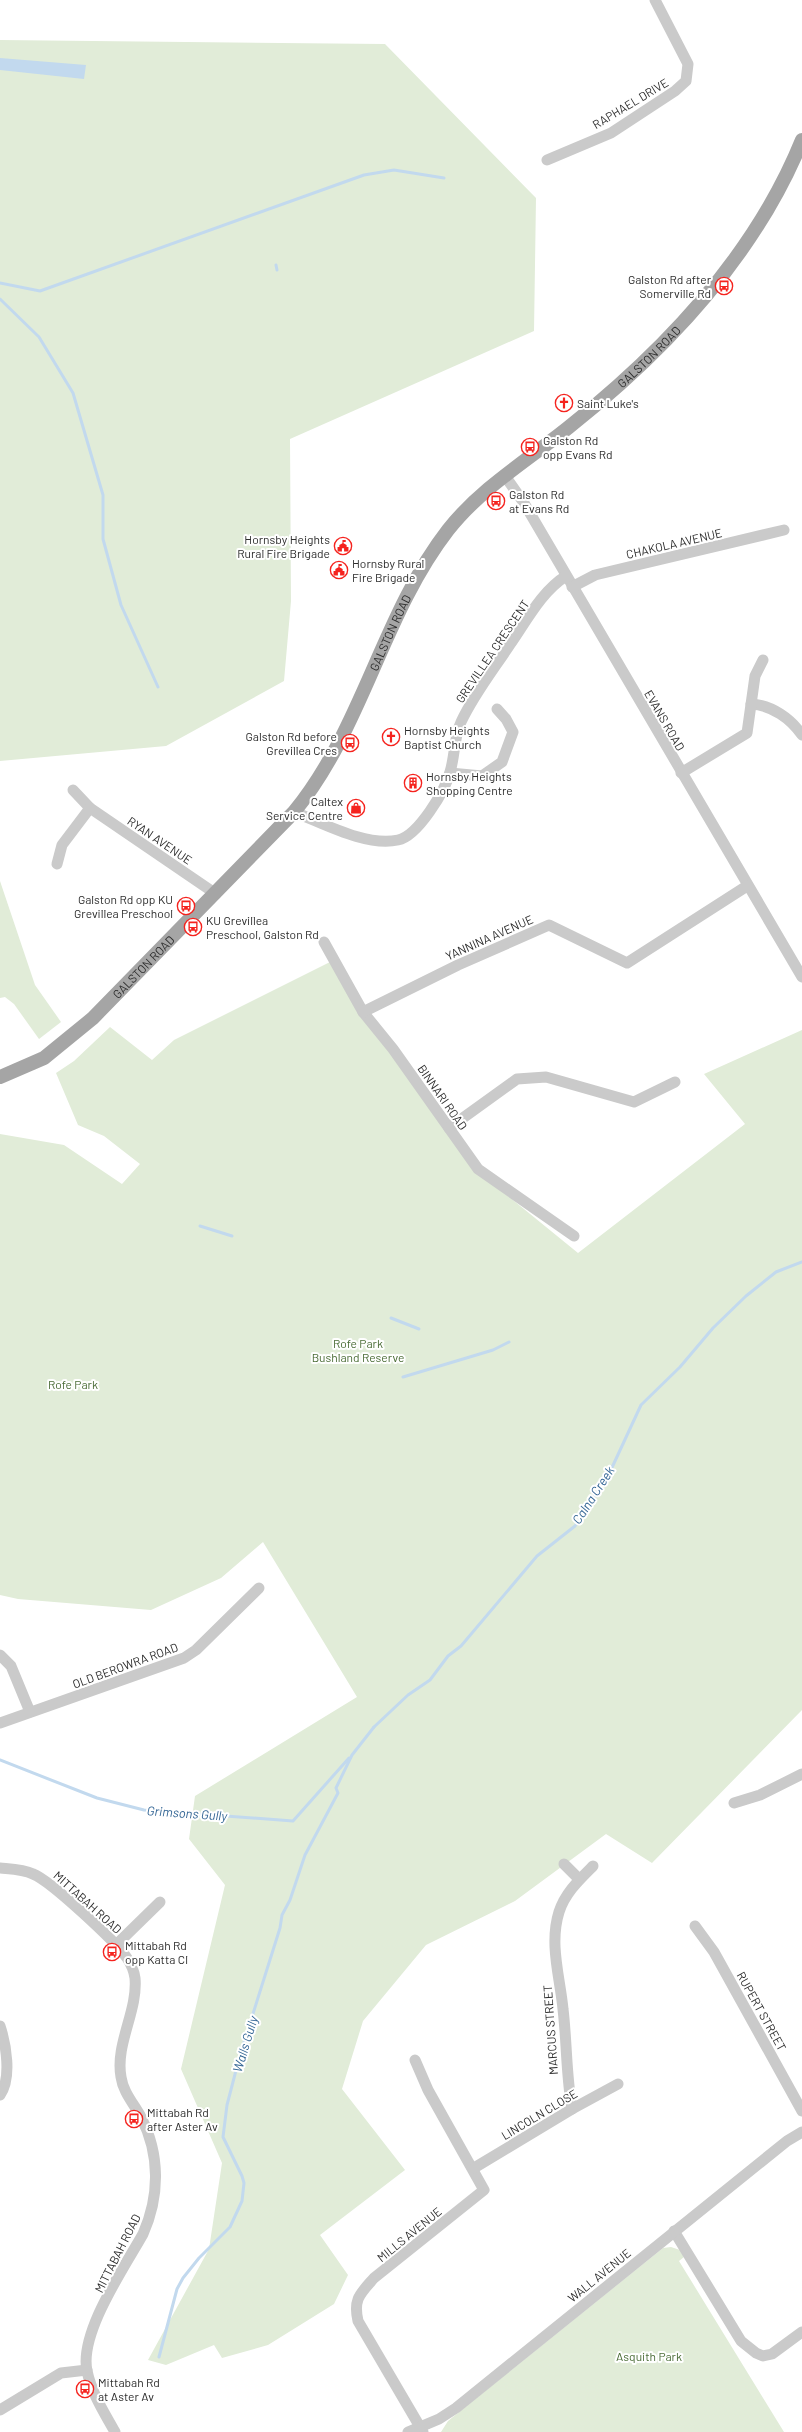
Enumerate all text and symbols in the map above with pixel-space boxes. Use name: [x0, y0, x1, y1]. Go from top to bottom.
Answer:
street label: RAPHAEL DRIVE: [590, 75, 670, 131]
place label: Galston Rd after Somerville Rd: [628, 272, 712, 300]
bus stop icon: Galston Rd after Somerville Rd: [714, 276, 734, 296]
street label: GALSTON ROAD: [614, 323, 683, 390]
church icon: Saint Luke's: [554, 393, 574, 413]
place label: Saint Luke's: [577, 396, 639, 410]
place label: Galston Rd opp Evans Rd: [543, 433, 613, 461]
bus stop icon: Galston Rd opp Evans Rd: [520, 437, 540, 457]
place label: Galston Rd at Evans Rd: [509, 487, 569, 515]
bus stop icon: Galston Rd at Evans Rd: [486, 491, 506, 511]
street label: CHAKOLA AVENUE: [625, 525, 723, 561]
place label: Hornsby Heights Rural Fire Brigade: [237, 532, 330, 560]
public building icon: Hornsby Heights Rural Fire Brigade: [333, 536, 353, 556]
place label: Hornsby Rural Fire Brigade: [352, 556, 424, 584]
public building icon: Hornsby Rural Fire Brigade: [329, 560, 349, 580]
street label: GALSTON ROAD: [366, 592, 413, 673]
street label: GREVILLEA CRESCENT: [452, 597, 532, 705]
street label: EVANS ROAD: [642, 687, 688, 753]
place label: Hornsby Heights Baptist Church: [404, 723, 490, 751]
church icon: Hornsby Heights Baptist Church: [381, 727, 401, 747]
place label: Galston Rd before Grevillea Cres: [245, 729, 337, 757]
bus stop icon: Galston Rd before Grevillea Cres: [340, 733, 360, 753]
place label: Hornsby Heights Shopping Centre: [426, 769, 513, 797]
building icon: Hornsby Heights Shopping Centre: [403, 773, 423, 793]
place label: Caltex Service Centre: [266, 794, 343, 822]
shop icon: Caltex Service Centre: [346, 798, 366, 818]
street label: RYAN AVENUE: [125, 813, 195, 867]
place label: Galston Rd opp KU Grevillea Preschool: [74, 892, 173, 920]
bus stop icon: Galston Rd opp KU Grevillea Preschool: [176, 896, 196, 916]
street label: YANNINA AVENUE: [443, 911, 535, 963]
place label: KU Grevillea Preschool, Galston Rd: [206, 913, 319, 941]
bus stop icon: KU Grevillea Preschool, Galston Rd: [183, 917, 203, 937]
street label: GALSTON ROAD: [109, 932, 177, 1001]
street label: BINNARI ROAD: [415, 1062, 471, 1132]
park label: Rofe Park Bushland Reserve: [312, 1336, 404, 1364]
park label: Rofe Park: [48, 1377, 98, 1391]
water label: Calna Creek: [568, 1463, 618, 1527]
street label: OLD BEROWRA ROAD: [70, 1639, 180, 1691]
water label: Grimsons Gully: [146, 1802, 229, 1824]
street label: MITTABAH ROAD: [51, 1868, 125, 1936]
place label: Mittabah Rd opp Katta Cl: [125, 1938, 188, 1966]
bus stop icon: Mittabah Rd opp Katta Cl: [102, 1942, 122, 1962]
street label: RUPERT STREET: [734, 1969, 790, 2053]
street label: MARCUS STREET: [540, 1984, 560, 2075]
water label: Walls Gully: [229, 2013, 261, 2074]
street label: LINCOLN CLOSE: [499, 2086, 579, 2142]
place label: Mittabah Rd after Aster Av: [147, 2105, 218, 2133]
bus stop icon: Mittabah Rd after Aster Av: [124, 2109, 144, 2129]
street label: MILLS AVENUE: [374, 2204, 444, 2264]
street label: MITTABAH ROAD: [91, 2211, 143, 2295]
street label: WALL AVENUE: [565, 2245, 633, 2305]
park label: Asquith Park: [616, 2349, 682, 2363]
place label: Mittabah Rd at Aster Av: [98, 2375, 160, 2403]
bus stop icon: Mittabah Rd at Aster Av: [75, 2379, 95, 2399]

